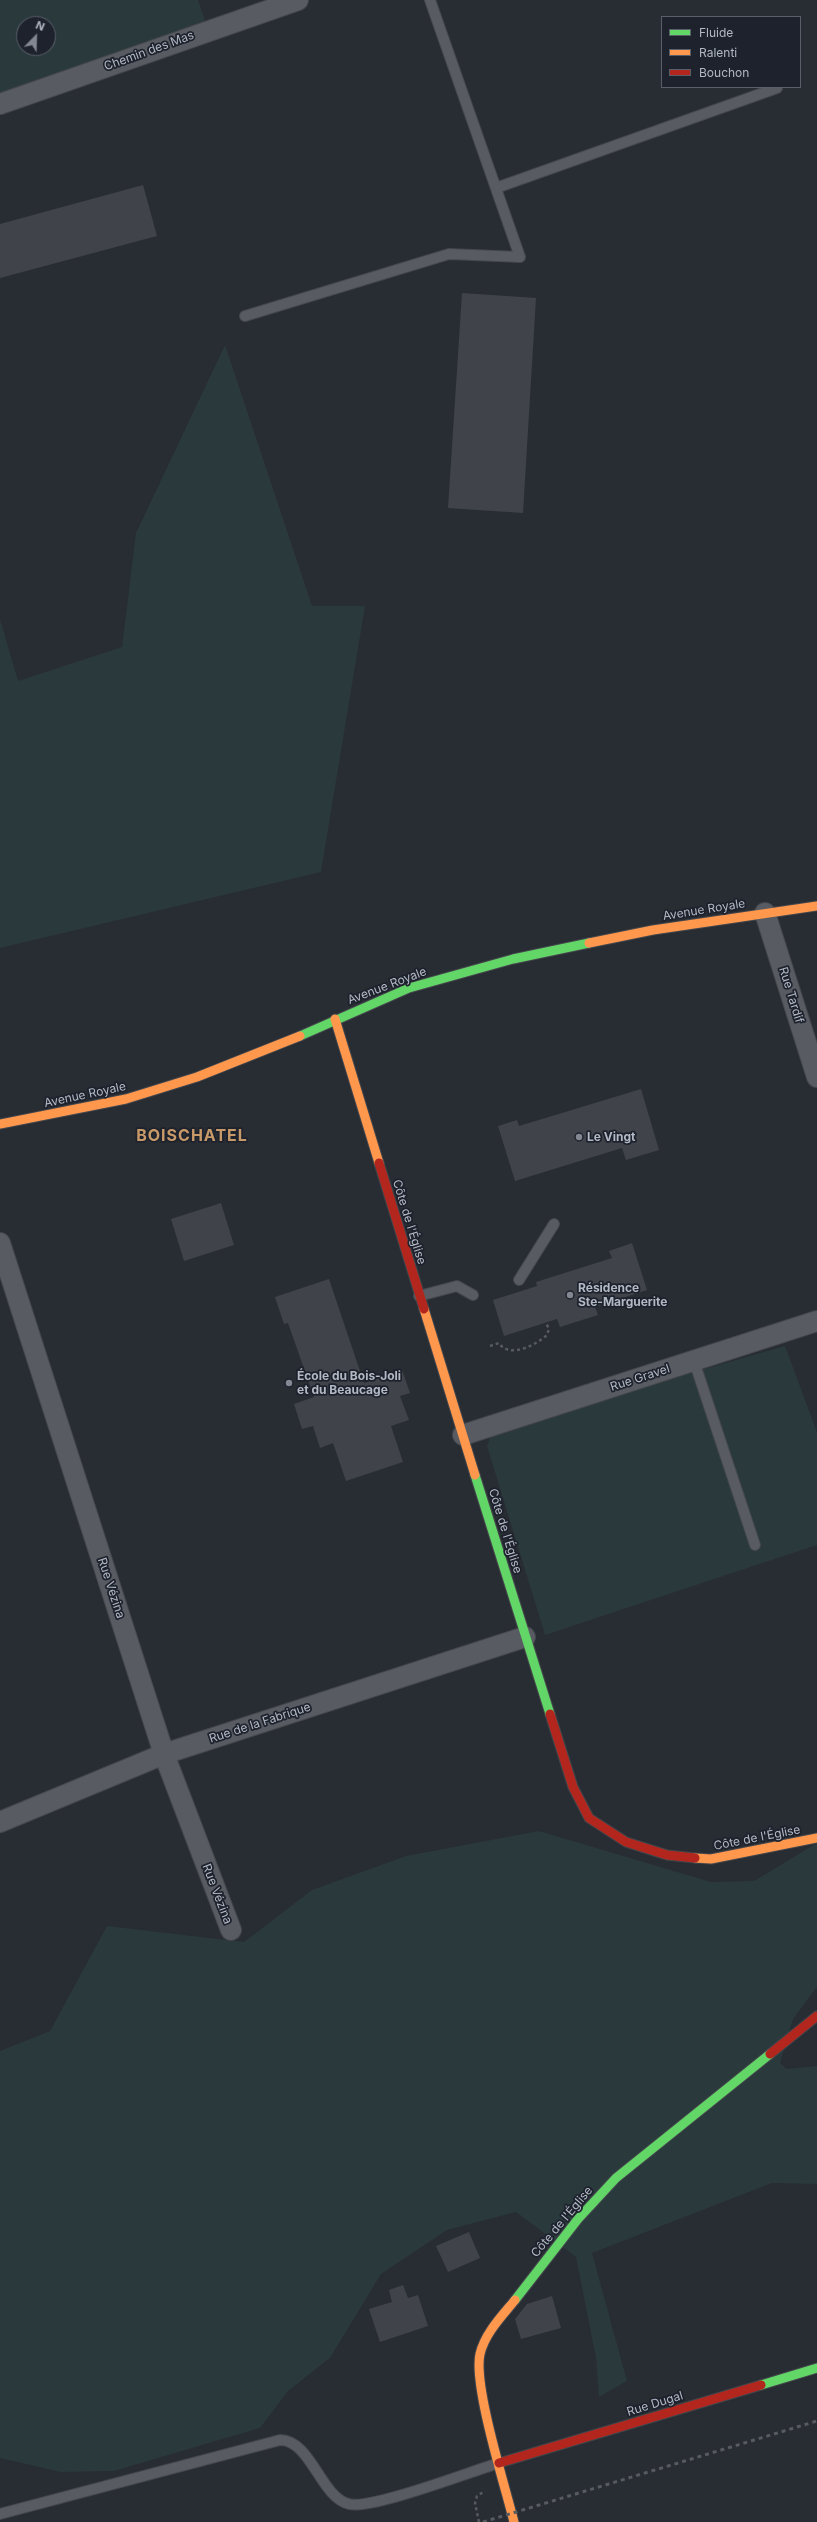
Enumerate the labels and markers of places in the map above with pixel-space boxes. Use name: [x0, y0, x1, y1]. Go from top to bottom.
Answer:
place label: Le Vingt: [587, 1130, 635, 1144]
marker: Le Vingt: [574, 1132, 584, 1142]
place label: Résidence Ste-Marguerite: [578, 1281, 667, 1309]
marker: Résidence Ste-Marguerite: [565, 1290, 575, 1300]
place label: École du Bois-Joli et du Beaucage: [297, 1369, 401, 1397]
marker: École du Bois-Joli et du Beaucage: [284, 1378, 294, 1388]

